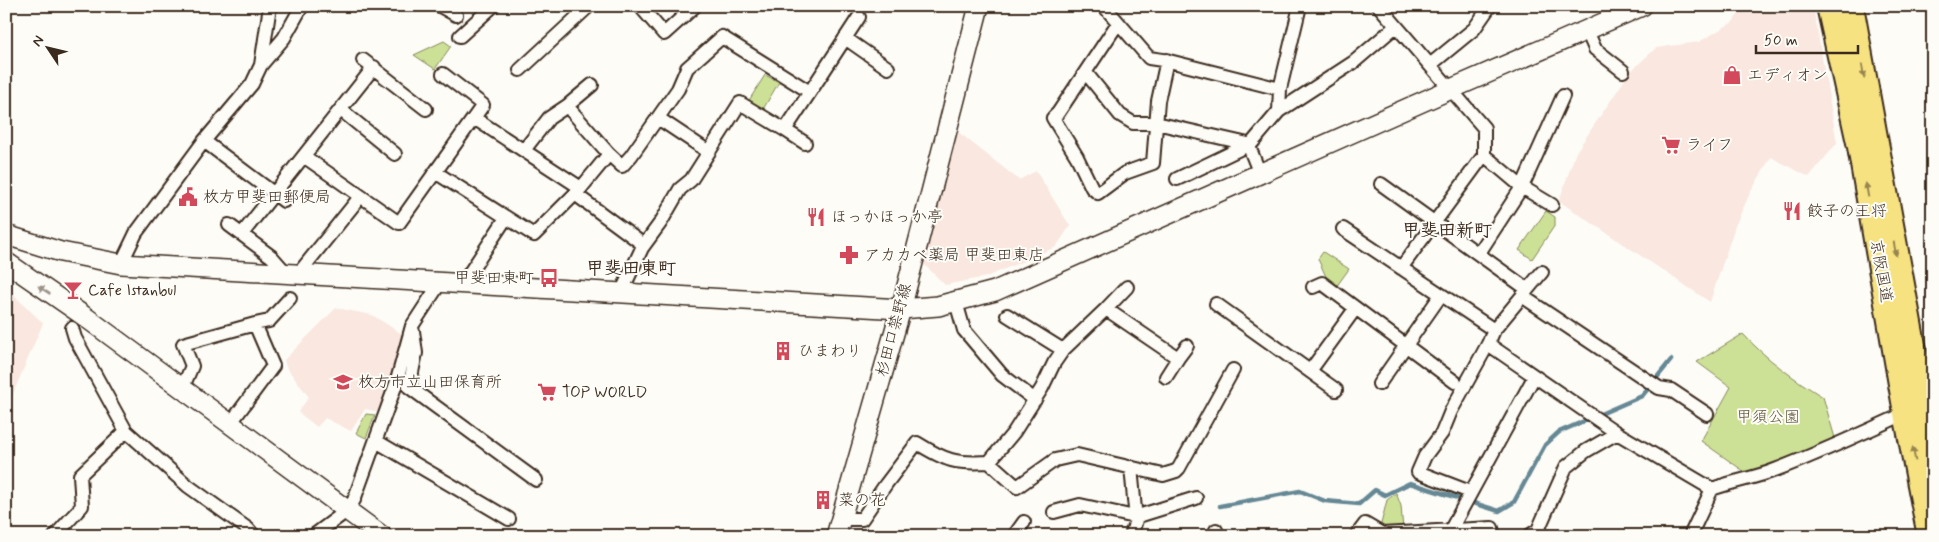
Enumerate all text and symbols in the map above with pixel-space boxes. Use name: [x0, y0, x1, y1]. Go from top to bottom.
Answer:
north arrow: [22, 22, 72, 72]
scale bar: [1756, 22, 1859, 54]
text: 50 m: [1764, 31, 1798, 51]
text: N: [28, 32, 48, 50]
shop icon: エディオン: [1721, 64, 1743, 86]
one-way arrow: [1859, 64, 1867, 80]
place label: エディオン: [1747, 65, 1828, 86]
supermarket icon: ライフ: [1660, 134, 1682, 156]
place label: ライフ: [1686, 135, 1733, 156]
one-way arrow: [1863, 182, 1871, 198]
public building icon: 枚方甲斐田郵便局: [177, 186, 199, 208]
place label: 枚方甲斐田郵便局: [203, 187, 331, 208]
restaurant icon: 餃子の王将: [1781, 200, 1803, 222]
place label: 餃子の王将: [1807, 201, 1887, 222]
restaurant icon: ほっかほっか亭: [805, 206, 827, 228]
place label: ほっかほっか亭: [831, 207, 943, 228]
district label: 甲斐田新町: [1402, 219, 1492, 243]
street label: 京阪国道: [1865, 238, 1897, 304]
one-way arrow: [1891, 241, 1899, 256]
pharmacy icon: アカカベ薬局 甲斐田東店: [838, 244, 860, 266]
place label: アカカベ薬局 甲斐田東店: [864, 245, 1044, 266]
district label: 甲斐田東町: [586, 257, 676, 281]
bus stop icon: 甲斐田東町: [538, 267, 560, 289]
place label: 甲斐田東町: [454, 268, 534, 289]
bar icon: Cafe Istanbul: [62, 279, 84, 301]
place label: Cafe Istanbul: [88, 280, 176, 301]
street label: 杉田口禁野線: [871, 281, 917, 379]
one-way arrow: [38, 285, 51, 295]
building icon: ひまわり: [772, 340, 794, 362]
place label: ひまわり: [798, 341, 862, 362]
school or university icon: 枚方市立山田保育所: [332, 371, 354, 393]
place label: 枚方市立山田保育所: [358, 372, 502, 393]
supermarket icon: TOP WORLD: [536, 381, 558, 403]
place label: TOP WORLD: [562, 382, 647, 403]
park label: 甲須公園: [1736, 407, 1800, 428]
one-way arrow: [1910, 445, 1918, 461]
building icon: 菜の花: [812, 489, 834, 511]
place label: 菜の花: [838, 490, 886, 511]

